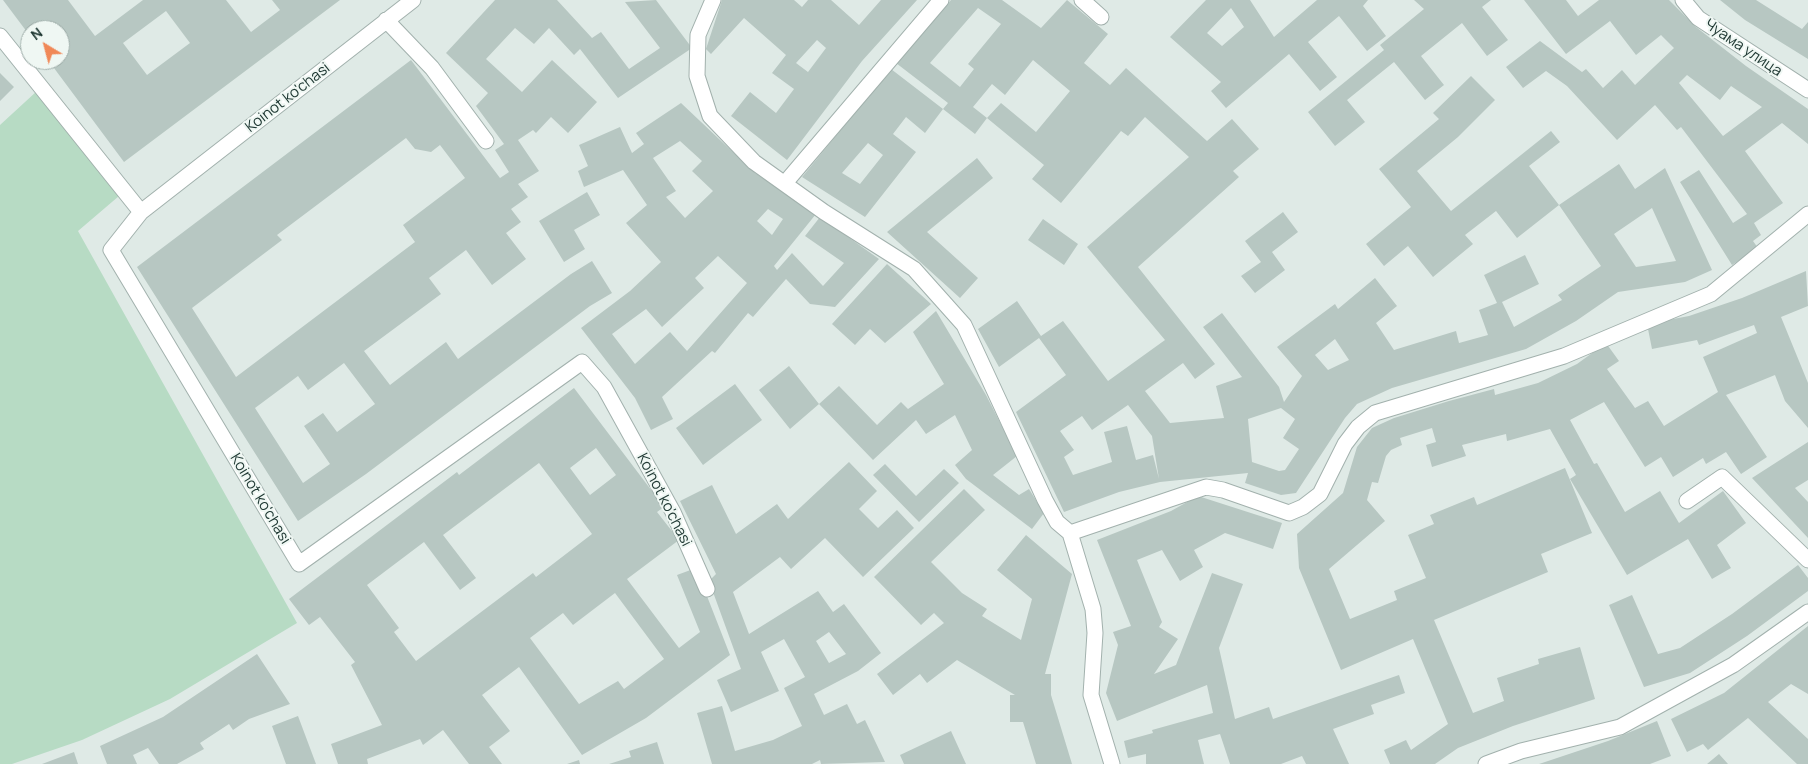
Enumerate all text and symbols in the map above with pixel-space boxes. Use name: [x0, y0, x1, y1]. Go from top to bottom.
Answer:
street label: Чуама улица: [1701, 15, 1785, 81]
north arrow: [20, 20, 70, 70]
text: N: [27, 23, 46, 44]
street label: Koinot ko'chasi: [242, 59, 334, 137]
street label: Koinot ko'chasi: [633, 450, 695, 550]
street label: Koinot ko'chasi: [226, 451, 294, 547]

